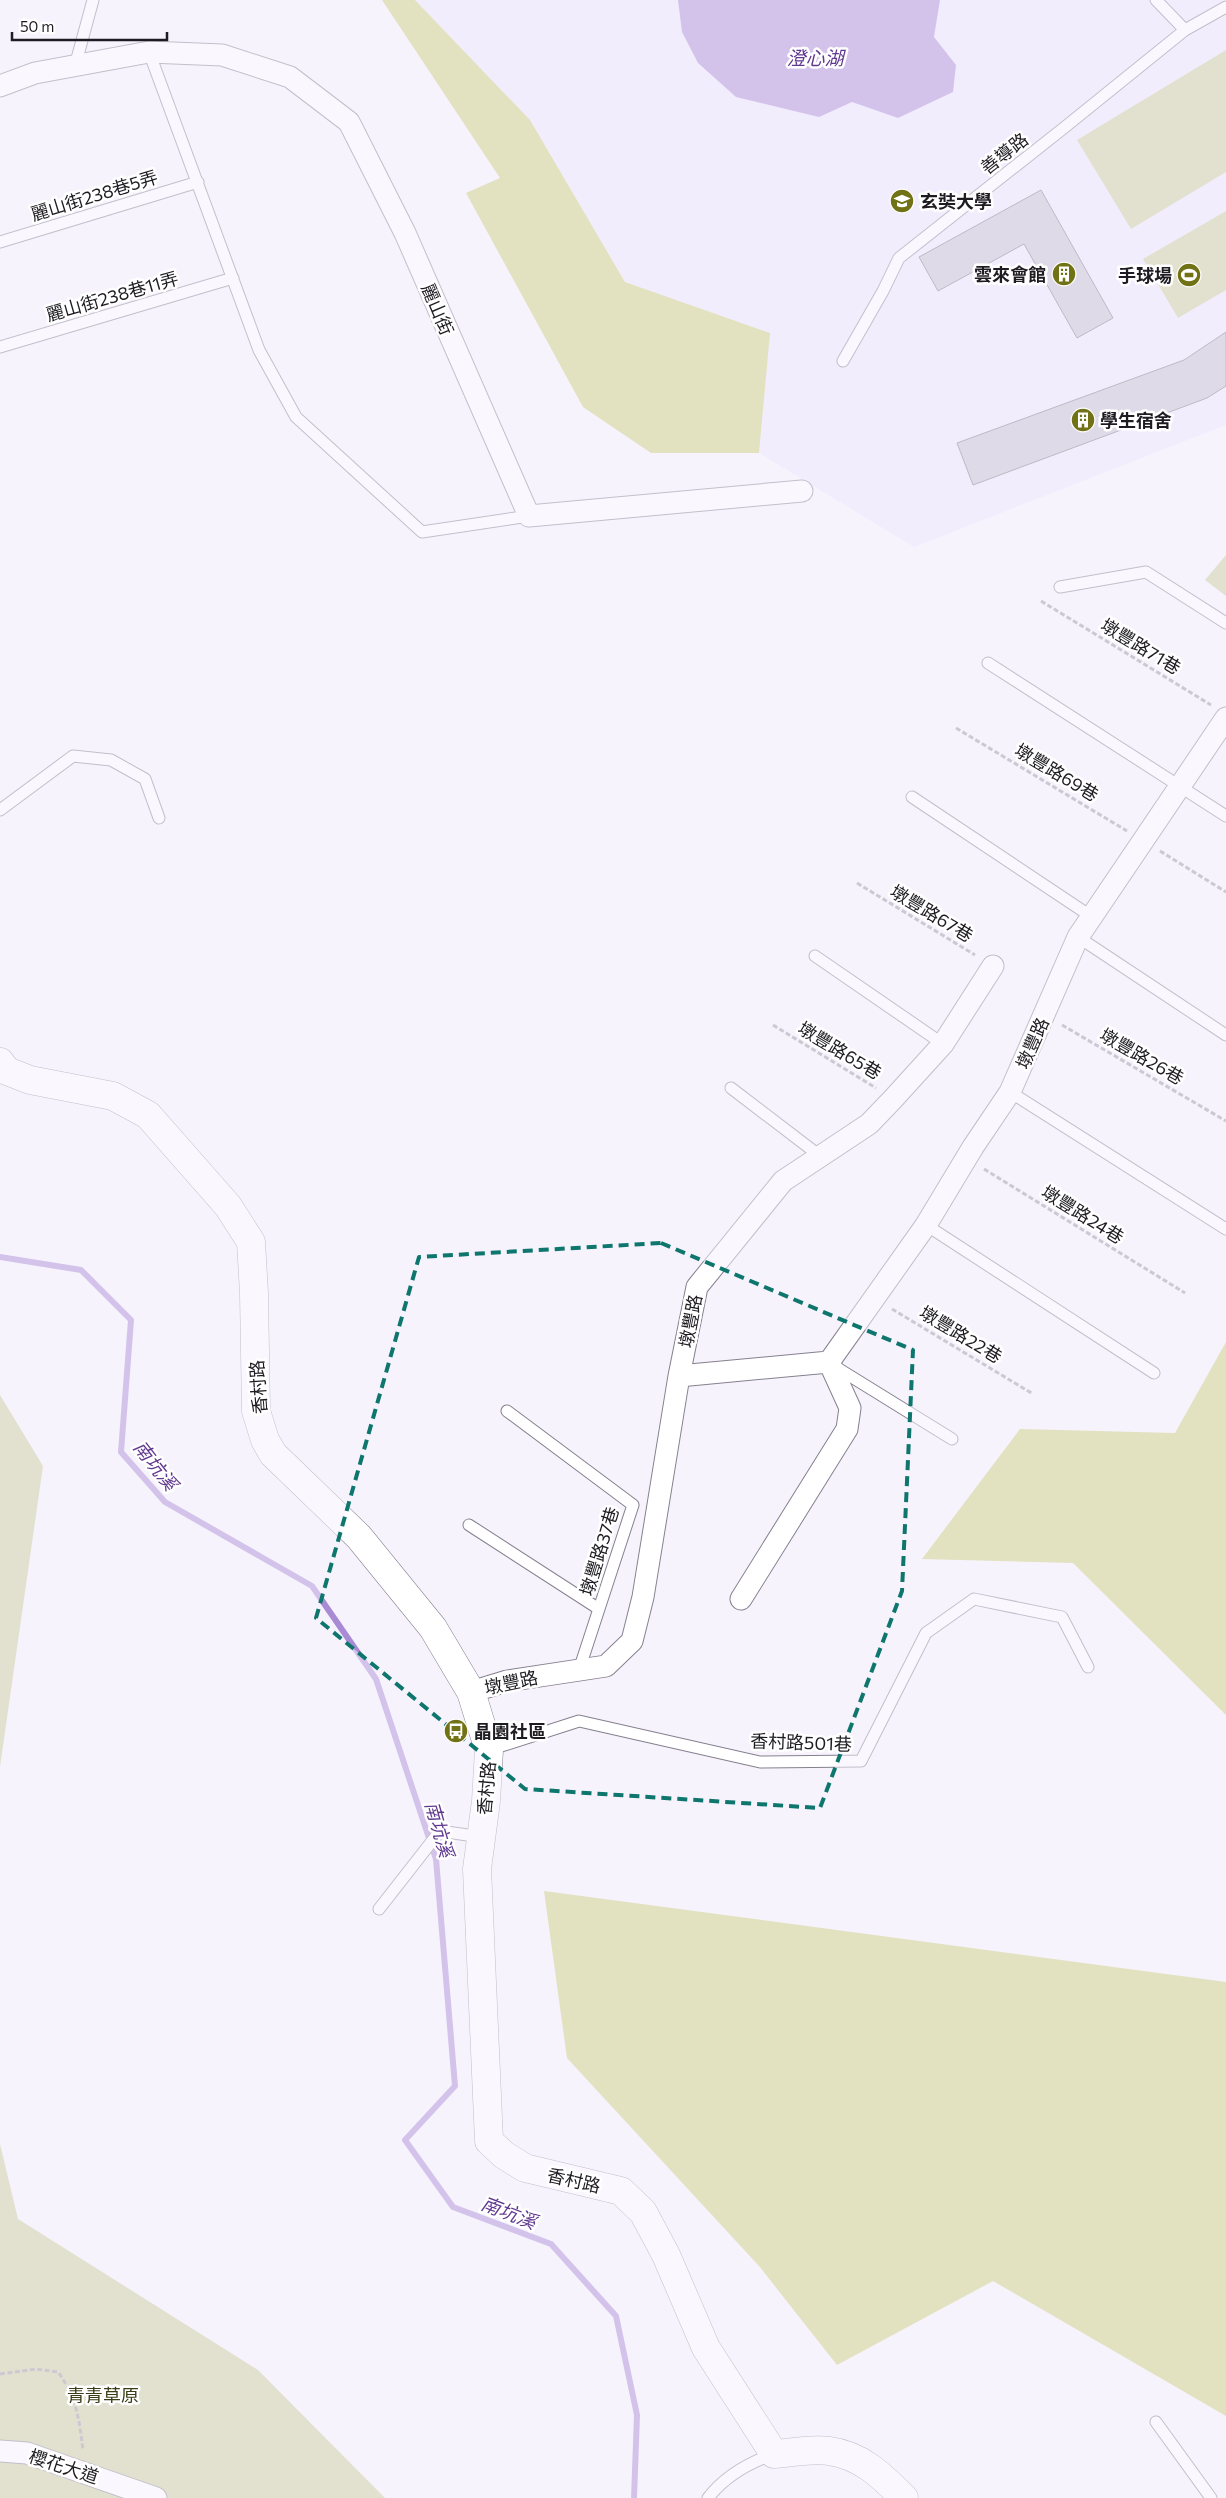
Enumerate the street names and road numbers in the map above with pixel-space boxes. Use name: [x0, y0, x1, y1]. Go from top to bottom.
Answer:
street label: 善導路: [976, 128, 1032, 178]
street label: 麗山街238巷5弄: [28, 165, 160, 225]
street label: 麗山街238巷11弄: [43, 267, 181, 325]
street label: 麗山街: [417, 280, 459, 338]
street label: 墩豐路71巷: [1097, 614, 1185, 678]
street label: 墩豐路69巷: [1011, 738, 1103, 806]
street label: 墩豐路67巷: [887, 880, 977, 946]
street label: 墩豐路: [1011, 1014, 1053, 1072]
street label: 墩豐路65巷: [794, 1017, 886, 1083]
street label: 墩豐路26巷: [1096, 1023, 1188, 1089]
street label: 墩豐路24巷: [1038, 1180, 1128, 1248]
street label: 墩豐路: [674, 1292, 706, 1350]
street label: 墩豐路22巷: [916, 1301, 1006, 1367]
street label: 香村路: [245, 1359, 271, 1415]
street label: 墩豐路37巷: [575, 1504, 623, 1598]
street label: 墩豐路: [482, 1666, 540, 1698]
street label: 香村路501巷: [750, 1729, 852, 1755]
street label: 香村路: [473, 1760, 499, 1816]
street label: 香村路: [545, 2163, 603, 2197]
street label: 櫻花大道: [26, 2444, 102, 2488]

